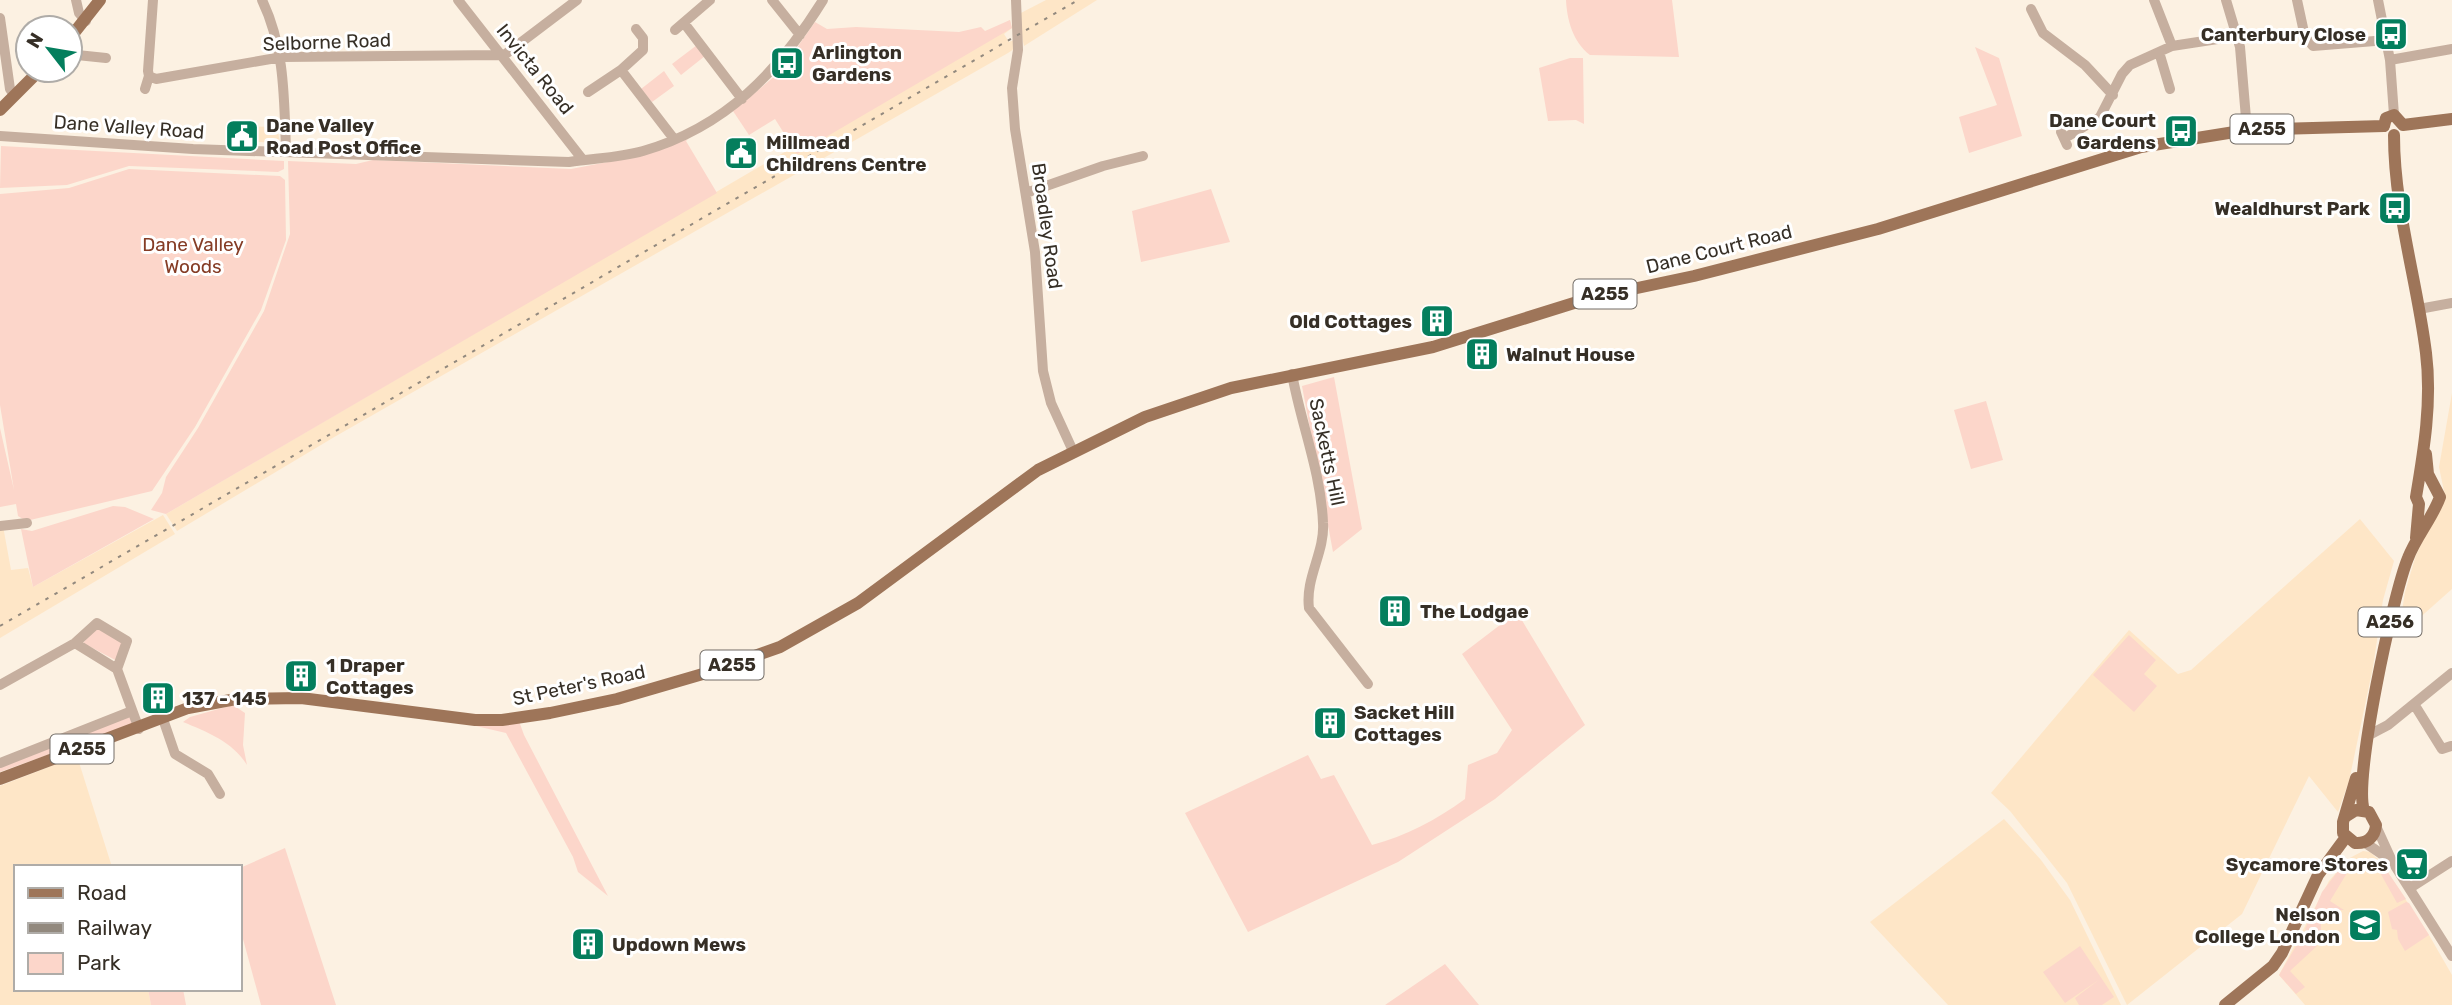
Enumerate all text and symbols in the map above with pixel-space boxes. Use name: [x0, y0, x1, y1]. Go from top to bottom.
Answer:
north arrow: [14, 14, 84, 84]
bus stop icon: Canterbury Close: [2372, 15, 2410, 53]
street label: Invicta Road: [492, 19, 578, 119]
place label: Canterbury Close: [2201, 23, 2366, 46]
street label: Selborne Road: [262, 28, 392, 56]
text: N: [21, 29, 48, 52]
place label: Arlington Gardens: [812, 41, 902, 86]
bus stop icon: Arlington Gardens: [768, 44, 806, 82]
place label: Dane Court Gardens: [2049, 109, 2156, 154]
street label: Dane Valley Road: [53, 110, 205, 144]
bus stop icon: Dane Court Gardens: [2162, 112, 2200, 150]
place label: Dane Valley Road Post Office: [266, 114, 421, 159]
road number: A255: [2230, 114, 2294, 144]
public building icon: Dane Valley Road Post Office: [223, 117, 261, 155]
place label: Millmead Childrens Centre: [766, 131, 927, 176]
public building icon: Millmead Childrens Centre: [722, 134, 760, 172]
street label: Broadley Road: [1027, 162, 1067, 290]
bus stop icon: Wealdhurst Park: [2376, 189, 2414, 227]
place label: Wealdhurst Park: [2215, 197, 2370, 220]
street label: Dane Court Road: [1644, 220, 1794, 278]
park label: Dane Valley Woods: [142, 233, 244, 278]
road number: A255: [1574, 280, 1636, 308]
building icon: Old Cottages: [1418, 302, 1456, 340]
place label: Old Cottages: [1289, 310, 1412, 333]
building icon: Walnut House: [1463, 335, 1501, 373]
place label: Walnut House: [1506, 343, 1635, 366]
street label: Sacketts Hill: [1304, 396, 1350, 508]
building icon: The Lodgae: [1376, 592, 1414, 630]
place label: The Lodgae: [1420, 600, 1529, 623]
road number: A256: [2358, 608, 2422, 636]
road number: A255: [700, 650, 764, 680]
place label: 1 Draper Cottages: [326, 654, 414, 699]
building icon: 1 Draper Cottages: [282, 657, 320, 695]
street label: St Peter's Road: [511, 660, 647, 710]
building icon: 137 - 145: [139, 679, 177, 717]
place label: 137 - 145: [182, 687, 267, 710]
place label: Sacket Hill Cottages: [1354, 701, 1454, 746]
building icon: Sacket Hill Cottages: [1311, 704, 1349, 742]
road number: A255: [50, 734, 114, 764]
supermarket icon: Sycamore Stores: [2393, 845, 2431, 883]
place label: Sycamore Stores: [2226, 853, 2388, 876]
legend: [14, 865, 242, 991]
text: Road: [77, 880, 127, 905]
place label: Nelson College London: [2195, 903, 2340, 948]
school or university icon: Nelson College London: [2346, 906, 2384, 944]
text: Railway: [77, 915, 152, 940]
building icon: Updown Mews: [569, 925, 607, 963]
place label: Updown Mews: [612, 933, 746, 956]
text: Park: [77, 950, 121, 975]

